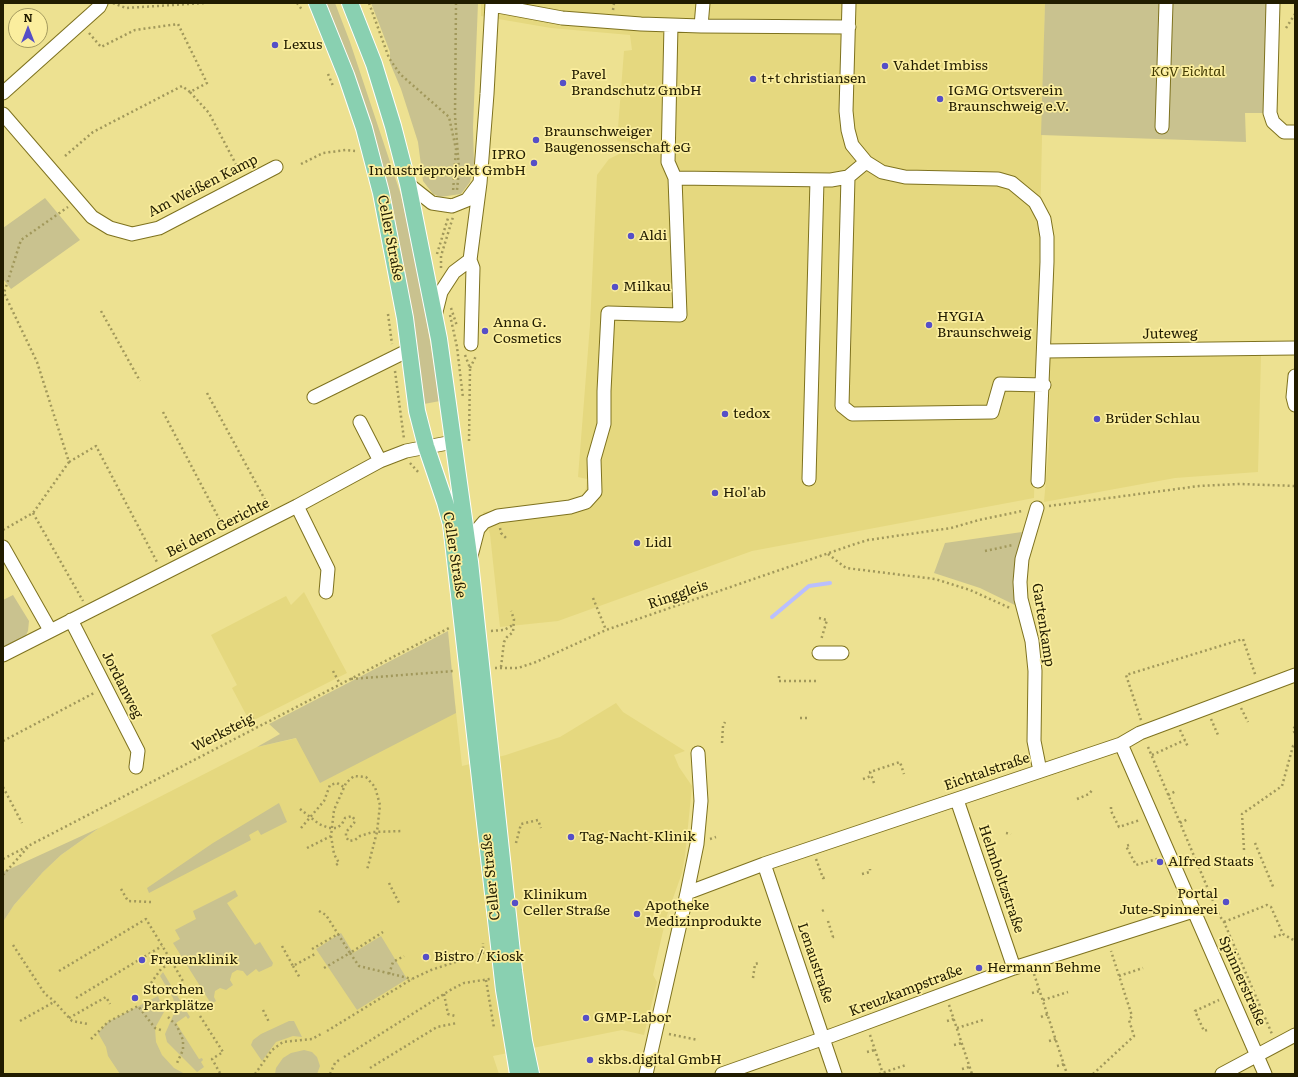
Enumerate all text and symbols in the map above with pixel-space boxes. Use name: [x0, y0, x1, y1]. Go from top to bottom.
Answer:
north arrow: [8, 8, 48, 48]
text: N: [23, 9, 33, 25]
place label: Lexus: [283, 37, 322, 53]
marker: Lexus: [270, 40, 280, 50]
place label: Vahdet Imbiss: [893, 58, 988, 74]
marker: Vahdet Imbiss: [880, 61, 890, 71]
park label: KGV Eichtal: [1151, 64, 1225, 80]
place label: Pavel Brandschutz GmbH: [571, 67, 702, 100]
place label: t+t christiansen: [761, 71, 866, 87]
marker: t+t christiansen: [748, 74, 758, 84]
marker: Pavel Brandschutz GmbH: [558, 78, 568, 88]
place label: IGMG Ortsverein Braunschweig e.V.: [948, 83, 1069, 116]
marker: IGMG Ortsverein Braunschweig e.V.: [935, 94, 945, 104]
place label: Braunschweiger Baugenossenschaft eG: [544, 124, 691, 156]
marker: Braunschweiger Baugenossenschaft eG: [531, 135, 541, 145]
place label: IPRO Industrieprojekt GmbH: [369, 147, 526, 180]
street label: Am Weißen Kamp: [145, 151, 261, 221]
marker: IPRO Industrieprojekt GmbH: [529, 158, 539, 168]
street label: Celler Straße: [373, 194, 407, 282]
place label: Aldi: [639, 228, 667, 244]
marker: Aldi: [626, 231, 636, 241]
place label: Milkau: [623, 279, 671, 295]
marker: Milkau: [610, 282, 620, 292]
place label: HYGIA Braunschweig: [937, 309, 1032, 342]
place label: Anna G. Cosmetics: [493, 315, 561, 348]
marker: HYGIA Braunschweig: [924, 320, 934, 330]
street label: Juteweg: [1142, 325, 1198, 343]
marker: Anna G. Cosmetics: [480, 326, 490, 336]
place label: tedox: [733, 406, 770, 422]
marker: tedox: [720, 409, 730, 419]
place label: Brüder Schlau: [1105, 411, 1200, 427]
marker: Brüder Schlau: [1092, 414, 1102, 424]
place label: Hol'ab: [723, 485, 766, 501]
marker: Hol'ab: [710, 488, 720, 498]
street label: Bei dem Gerichte: [164, 495, 272, 561]
street label: Celler Straße: [439, 511, 469, 599]
place label: Lidl: [645, 535, 672, 551]
marker: Lidl: [632, 538, 642, 548]
street label: Ringgleis: [646, 577, 710, 613]
street label: Gartenkamp: [1028, 582, 1058, 668]
street label: Jordanweg: [98, 648, 146, 722]
street label: Werksteig: [189, 710, 257, 756]
street label: Eichtalstraße: [942, 749, 1032, 795]
street label: Helmholtzstraße: [975, 823, 1027, 935]
place label: Tag-Nacht-Klinik: [579, 829, 696, 845]
marker: Tag-Nacht-Klinik: [566, 832, 576, 842]
street label: Celler Straße: [478, 833, 504, 921]
place label: Alfred Staats: [1168, 854, 1254, 870]
marker: Alfred Staats: [1155, 857, 1165, 867]
place label: Portal Jute-Spinnerei: [1119, 886, 1218, 918]
place label: Klinikum Celler Straße: [523, 887, 610, 920]
marker: Portal Jute-Spinnerei: [1221, 897, 1231, 907]
marker: Klinikum Celler Straße: [510, 898, 520, 908]
place label: Apotheke Medizinprodukte: [645, 898, 762, 930]
marker: Apotheke Medizinprodukte: [632, 909, 642, 919]
street label: Lenaustraße: [793, 921, 837, 1005]
street label: Spinnerstraße: [1215, 934, 1269, 1028]
place label: Bistro / Kiosk: [434, 949, 524, 965]
place label: Frauenklinik: [150, 952, 238, 968]
marker: Bistro / Kiosk: [421, 952, 431, 962]
marker: Frauenklinik: [137, 955, 147, 965]
place label: Hermann Behme: [987, 960, 1101, 976]
street label: Kreuzkampstraße: [847, 962, 965, 1020]
marker: Hermann Behme: [974, 963, 984, 973]
place label: Storchen Parkplätze: [143, 982, 214, 1014]
marker: Storchen Parkplätze: [130, 993, 140, 1003]
place label: GMP-Labor: [594, 1010, 671, 1026]
marker: GMP-Labor: [581, 1013, 591, 1023]
place label: skbs.digital GmbH: [598, 1052, 722, 1068]
marker: skbs.digital GmbH: [585, 1055, 595, 1065]

